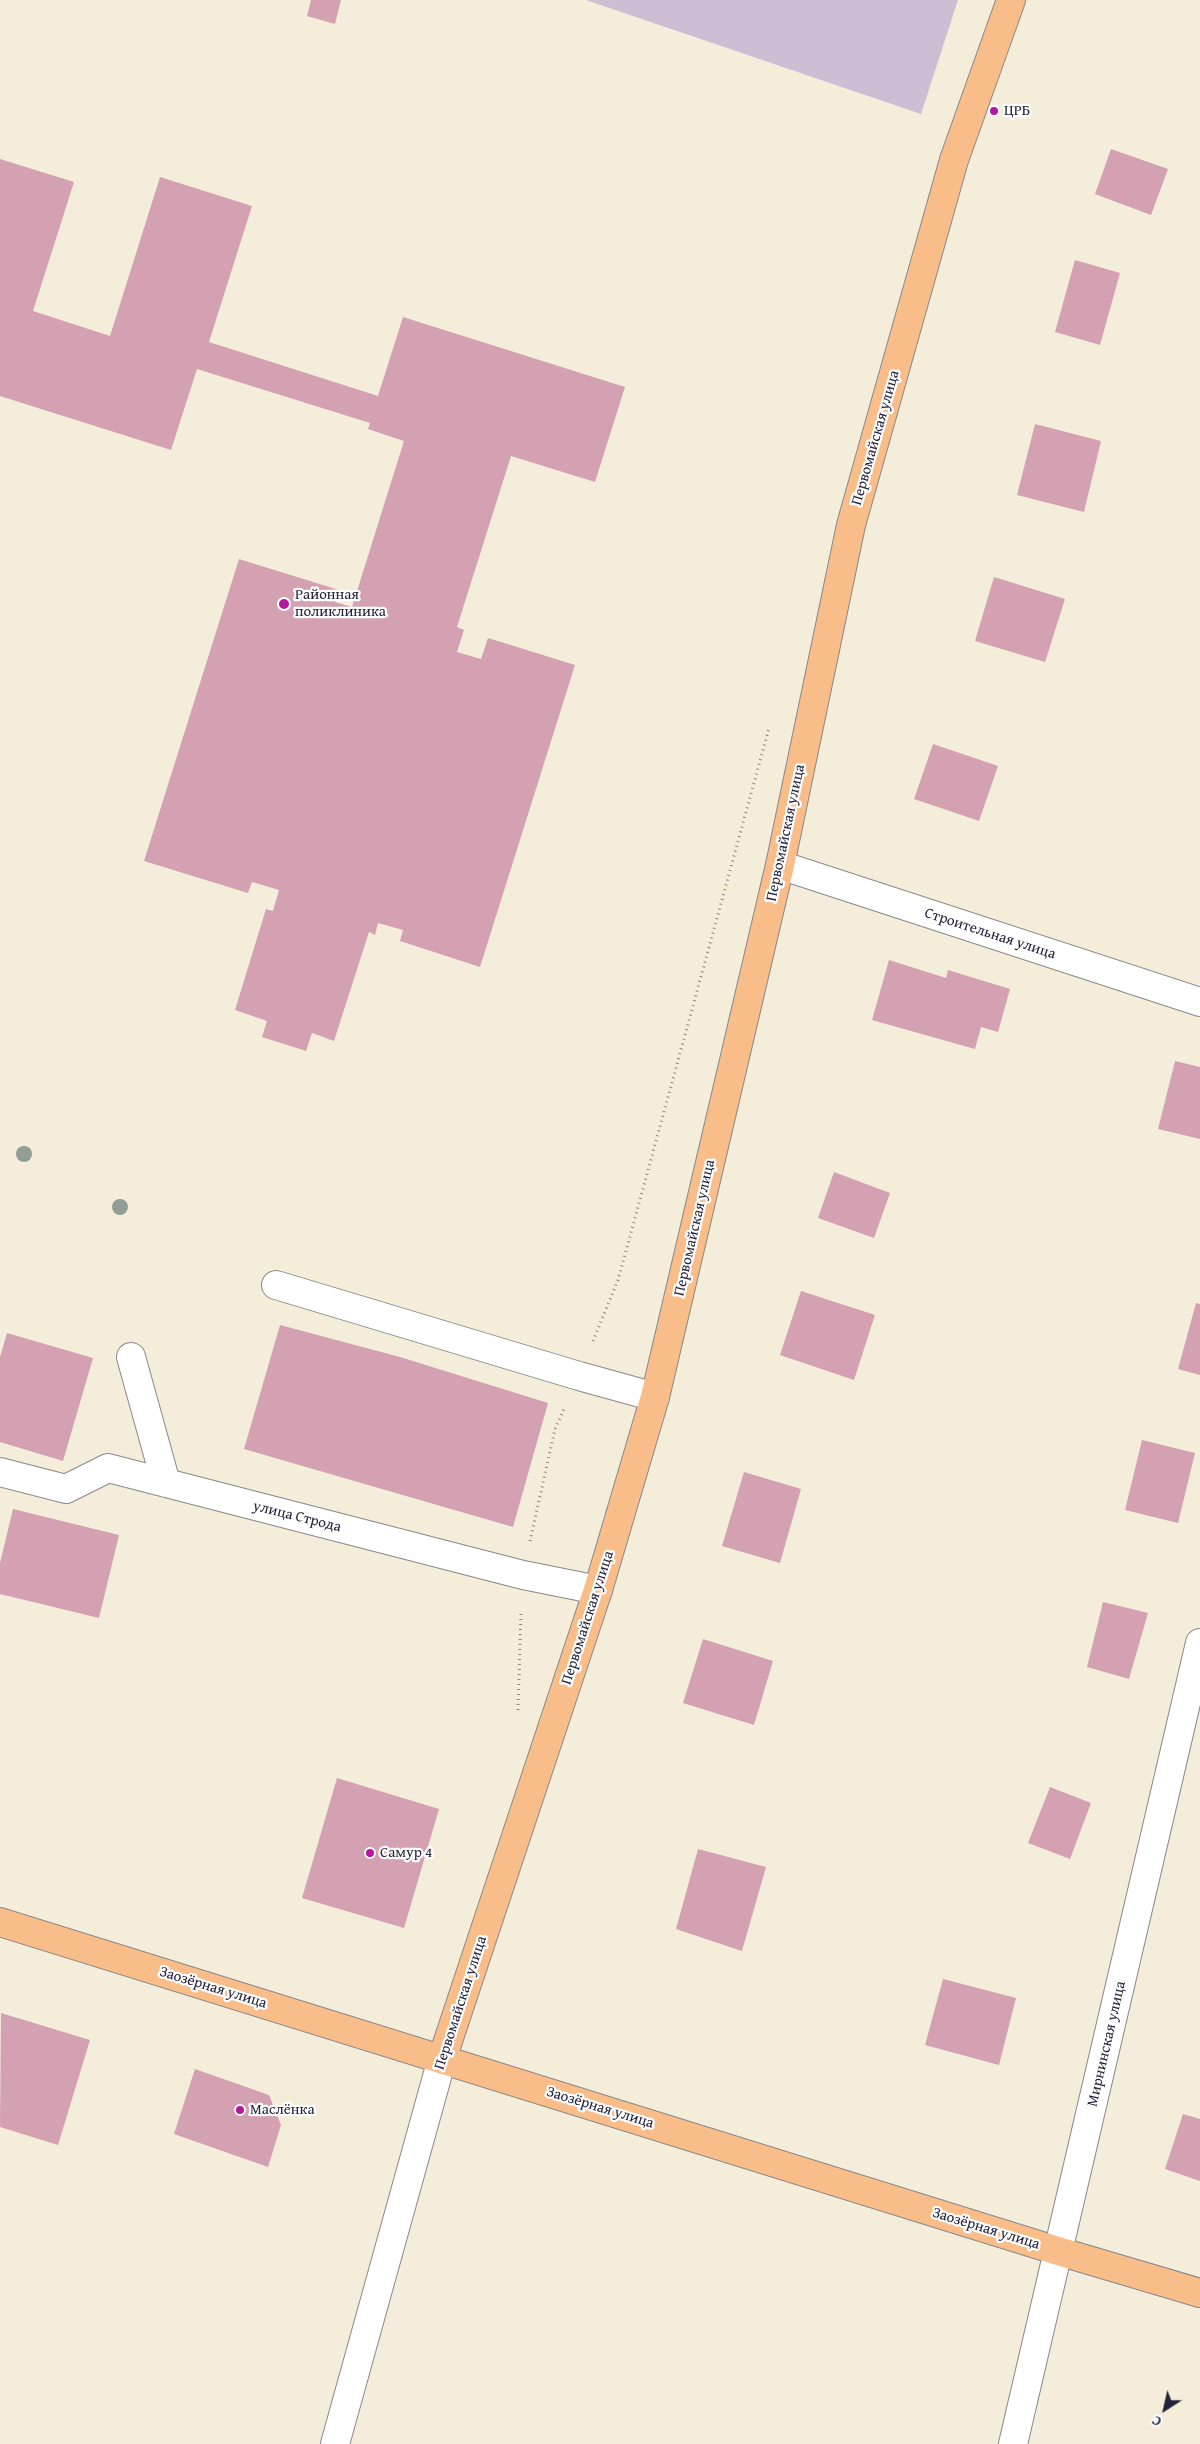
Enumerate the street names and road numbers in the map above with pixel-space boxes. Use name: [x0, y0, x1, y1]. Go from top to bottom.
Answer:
street label: Первомайская улица: [848, 368, 904, 508]
street label: Первомайская улица: [763, 763, 809, 903]
street label: Строительная улица: [922, 904, 1058, 964]
street label: Первомайская улица: [671, 1158, 719, 1298]
street label: улица Строда: [251, 1497, 343, 1537]
street label: Первомайская улица: [558, 1549, 618, 1687]
street label: Первомайская улица: [431, 1934, 491, 2072]
street label: Заозёрная улица: [157, 1963, 269, 2013]
street label: Мирнинская улица: [1084, 1980, 1130, 2108]
street label: Заозёрная улица: [544, 2083, 656, 2133]
street label: Заозёрная улица: [930, 2204, 1042, 2254]

